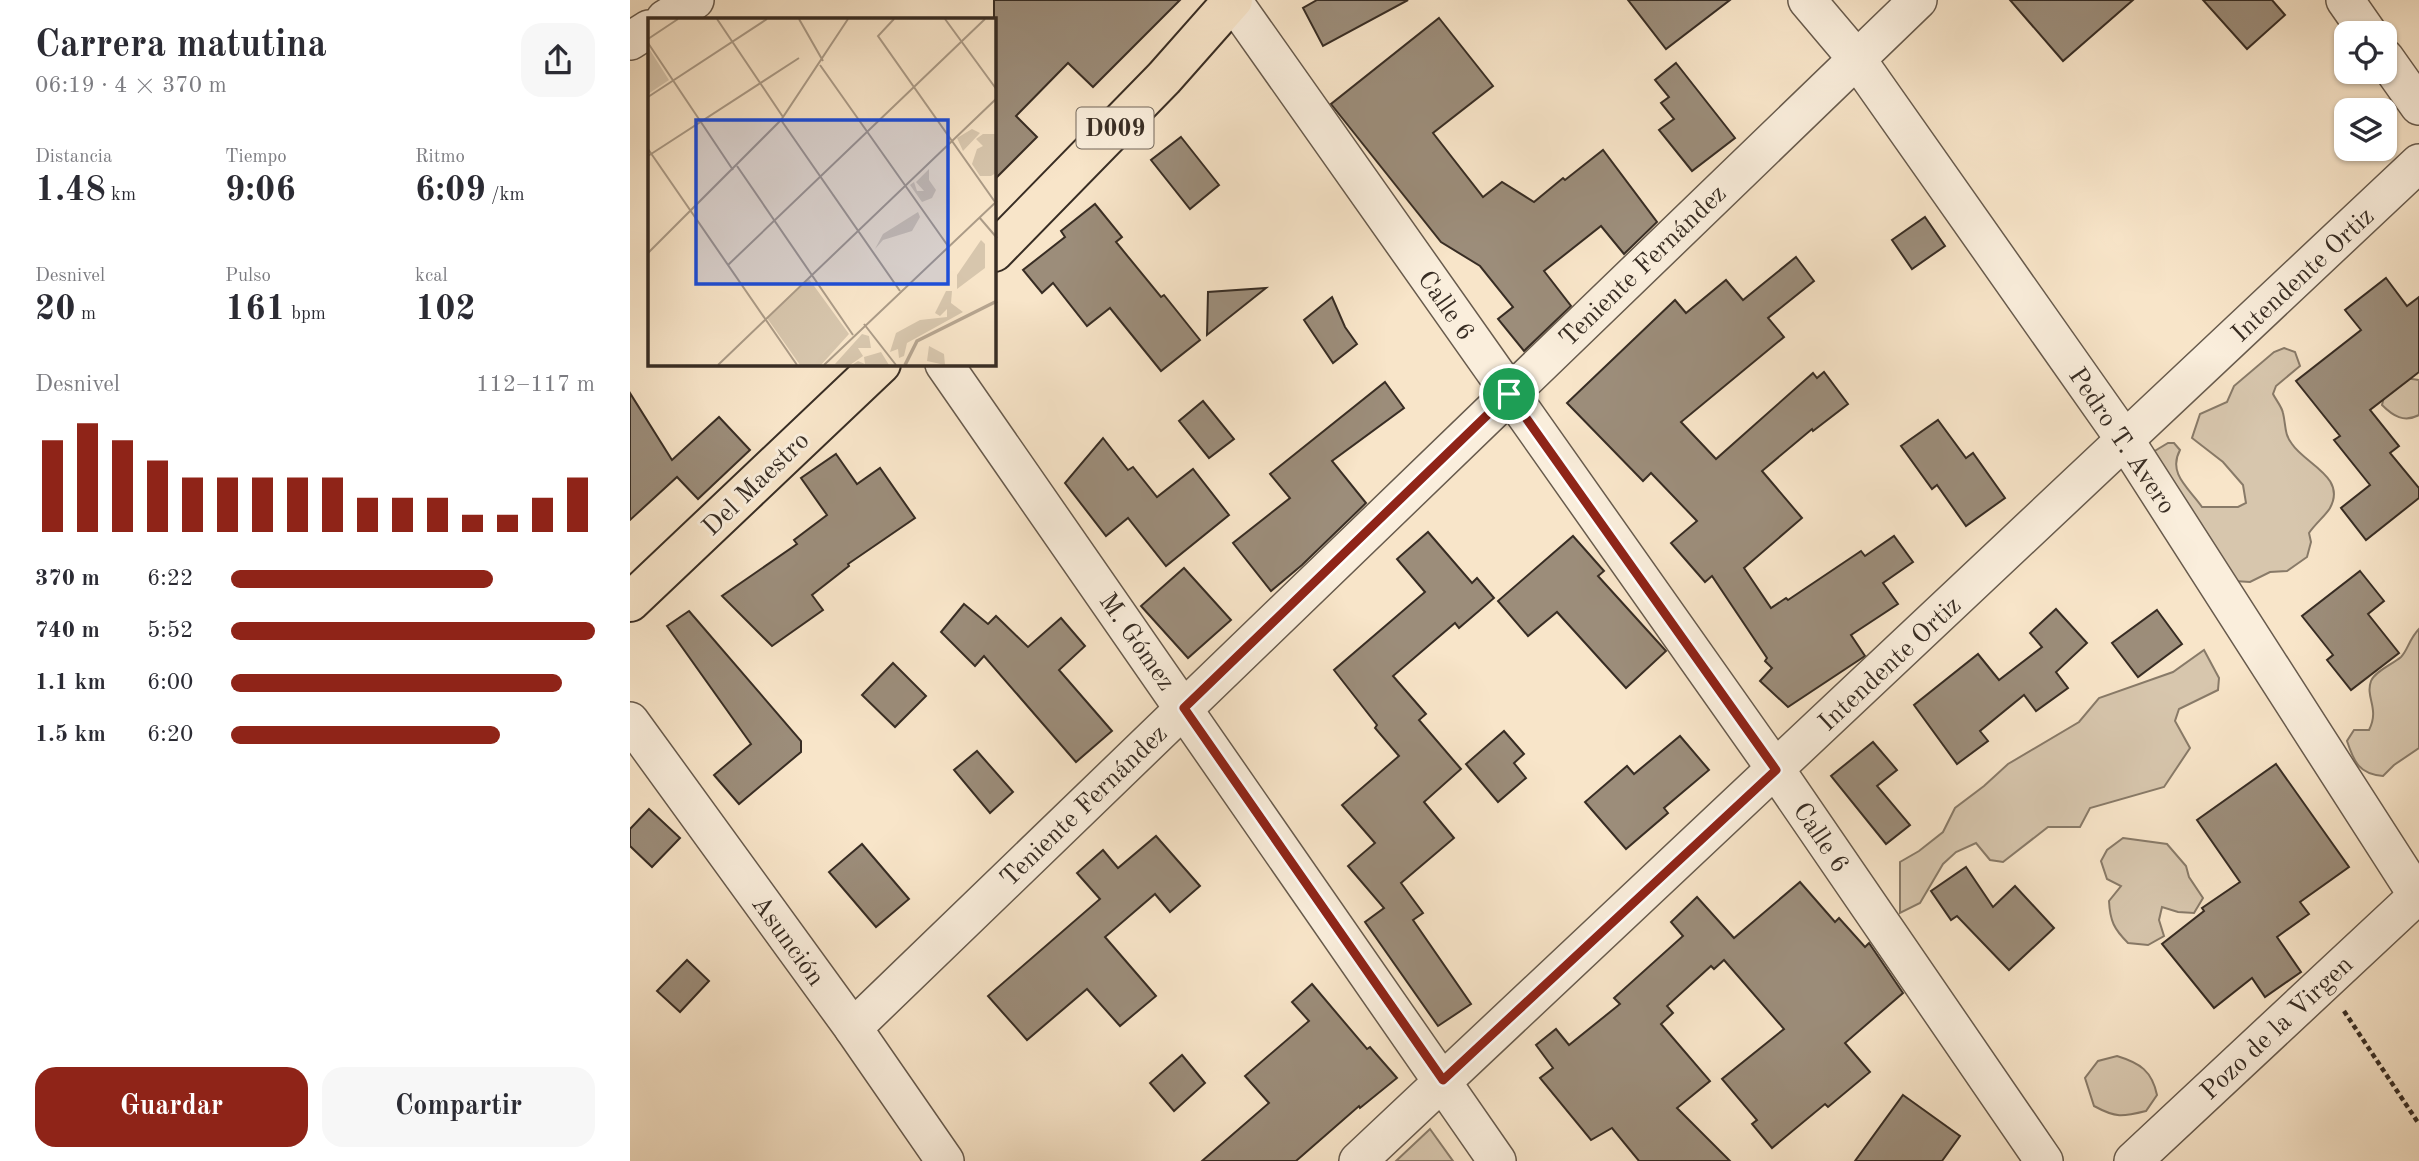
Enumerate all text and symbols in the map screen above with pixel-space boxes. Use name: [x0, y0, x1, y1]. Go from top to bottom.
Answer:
inset map: [648, 18, 996, 366]
map controls: [2334, 21, 2397, 161]
button: locate: [2334, 21, 2397, 84]
button: share: [521, 23, 595, 97]
text: Carrera matutina: [35, 27, 327, 65]
text: 06:19 · 4 × 370 m: [35, 74, 227, 97]
button: layers: [2334, 98, 2397, 161]
road number: D009: [1077, 107, 1154, 148]
text: Distancia: [35, 148, 112, 167]
text: Tiempo: [225, 148, 287, 167]
text: Ritmo: [415, 148, 465, 167]
text: 1.48: [35, 173, 106, 208]
text: 9:06: [225, 173, 296, 208]
text: 6:09: [415, 173, 486, 208]
street label: Teniente Fernández: [1555, 181, 1732, 352]
text: km: [106, 186, 136, 205]
text: /km: [486, 186, 525, 205]
street label: Intendente Ortiz: [2227, 203, 2379, 348]
street label: Calle 6: [1412, 266, 1479, 346]
text: Desnivel: [35, 267, 105, 286]
text: Pulso: [225, 267, 271, 286]
text: kcal: [415, 267, 448, 286]
text: 20: [35, 292, 76, 327]
text: 161: [225, 292, 286, 327]
text: 102: [415, 292, 476, 327]
text: m: [76, 305, 96, 324]
text: bpm: [286, 305, 326, 324]
street label: Pedro T. Avero: [2063, 363, 2180, 519]
pin: [1479, 364, 1539, 424]
text: Desnivel: [35, 373, 120, 396]
text: 112–117 m: [476, 373, 595, 396]
icon: arrive: [1490, 375, 1528, 413]
street label: Del Maestro: [698, 427, 815, 541]
text: 370 m: [35, 567, 100, 590]
text: 6:22: [147, 567, 193, 590]
street label: M. Gómez: [1094, 589, 1179, 695]
street label: Intendente Ortiz: [1814, 592, 1966, 737]
text: 740 m: [35, 619, 100, 642]
text: 5:52: [147, 619, 193, 642]
text: 1.1 km: [35, 671, 106, 694]
text: 6:00: [147, 671, 193, 694]
street label: Teniente Fernández: [996, 721, 1173, 892]
text: 1.5 km: [35, 723, 106, 746]
text: 6:20: [147, 723, 193, 746]
street label: Calle 6: [1788, 798, 1853, 878]
street label: Asunción: [746, 891, 829, 991]
street label: Pozo de la Virgen: [2196, 952, 2358, 1105]
button: Guardar: [35, 1067, 308, 1147]
button: Compartir: [322, 1067, 595, 1147]

